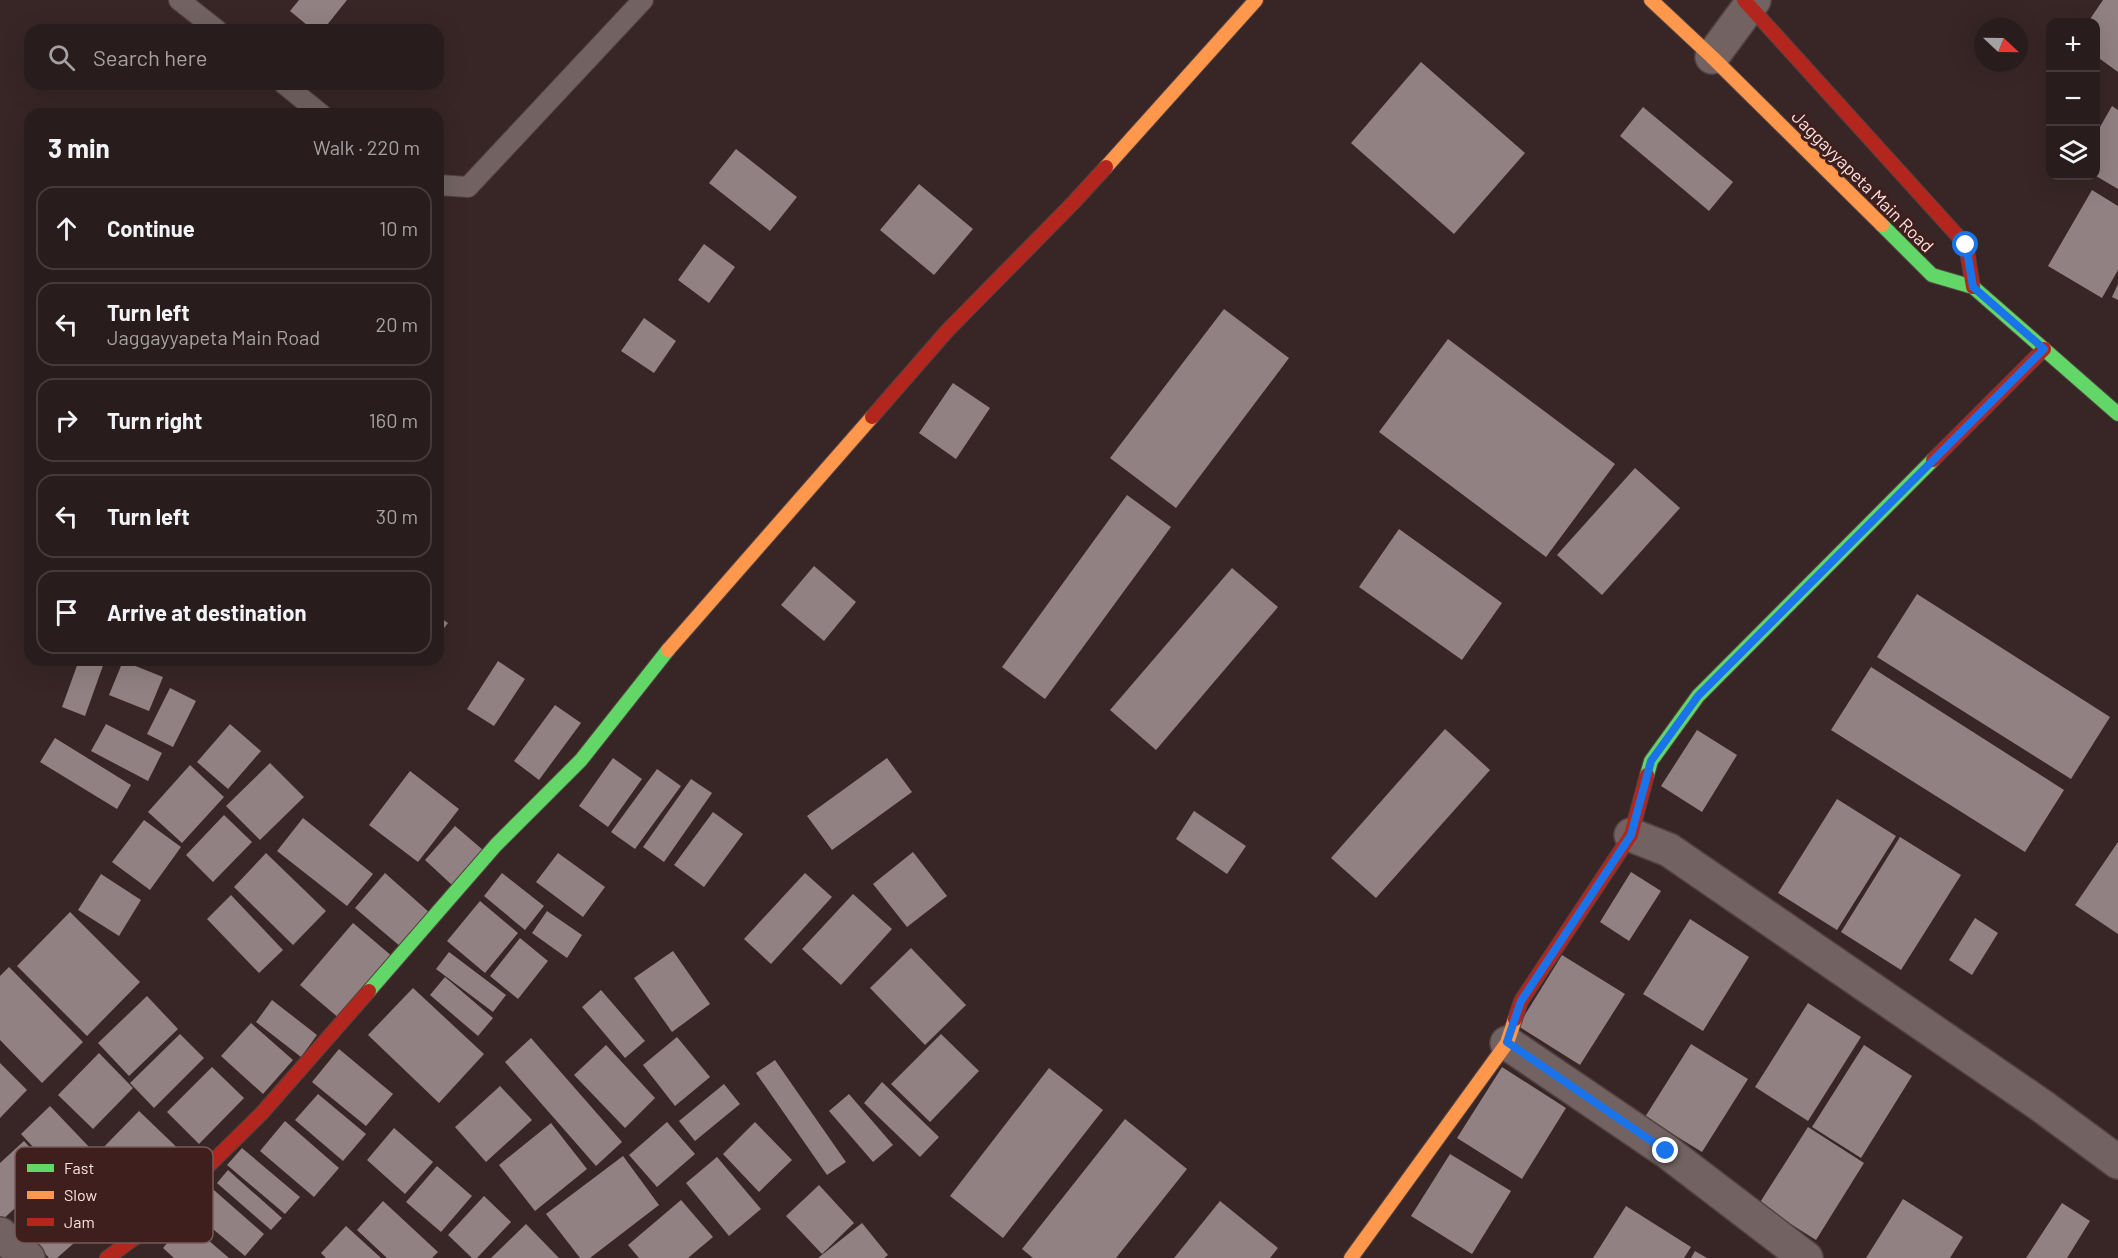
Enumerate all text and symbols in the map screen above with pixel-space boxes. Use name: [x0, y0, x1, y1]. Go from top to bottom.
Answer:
north arrow: [1974, 18, 2028, 72]
map controls: [2046, 18, 2100, 180]
button: +: [2046, 18, 2100, 72]
search box: [24, 24, 444, 90]
icon: search: [45, 41, 78, 74]
text: Search here: [93, 44, 207, 70]
button: −: [2046, 72, 2100, 126]
street label: Jaggayyapeta Main Road: [1787, 105, 1939, 257]
button: layers: [2046, 126, 2100, 180]
text: 3 min: [48, 132, 110, 163]
text: Walk · 220 m: [313, 135, 420, 159]
icon: ahead: [50, 212, 83, 245]
text: Continue: [107, 215, 195, 241]
text: 10 m: [379, 216, 418, 240]
route start: [1952, 231, 1978, 257]
text: Turn left: [107, 299, 190, 325]
icon: left: [50, 308, 83, 341]
text: 20 m: [375, 312, 418, 336]
text: Jaggayyapeta Main Road: [107, 325, 320, 349]
icon: right: [50, 404, 83, 437]
text: Turn right: [107, 407, 202, 433]
text: 160 m: [369, 408, 418, 432]
icon: left: [50, 500, 83, 533]
text: Turn left: [107, 503, 190, 529]
text: 30 m: [376, 504, 418, 528]
icon: arrive: [50, 596, 83, 629]
text: Arrive at destination: [107, 599, 306, 625]
route end: [1652, 1137, 1678, 1163]
legend: [15, 1147, 213, 1243]
text: Fast: [64, 1158, 94, 1177]
text: Slow: [64, 1185, 97, 1204]
text: Jam: [64, 1212, 95, 1231]

